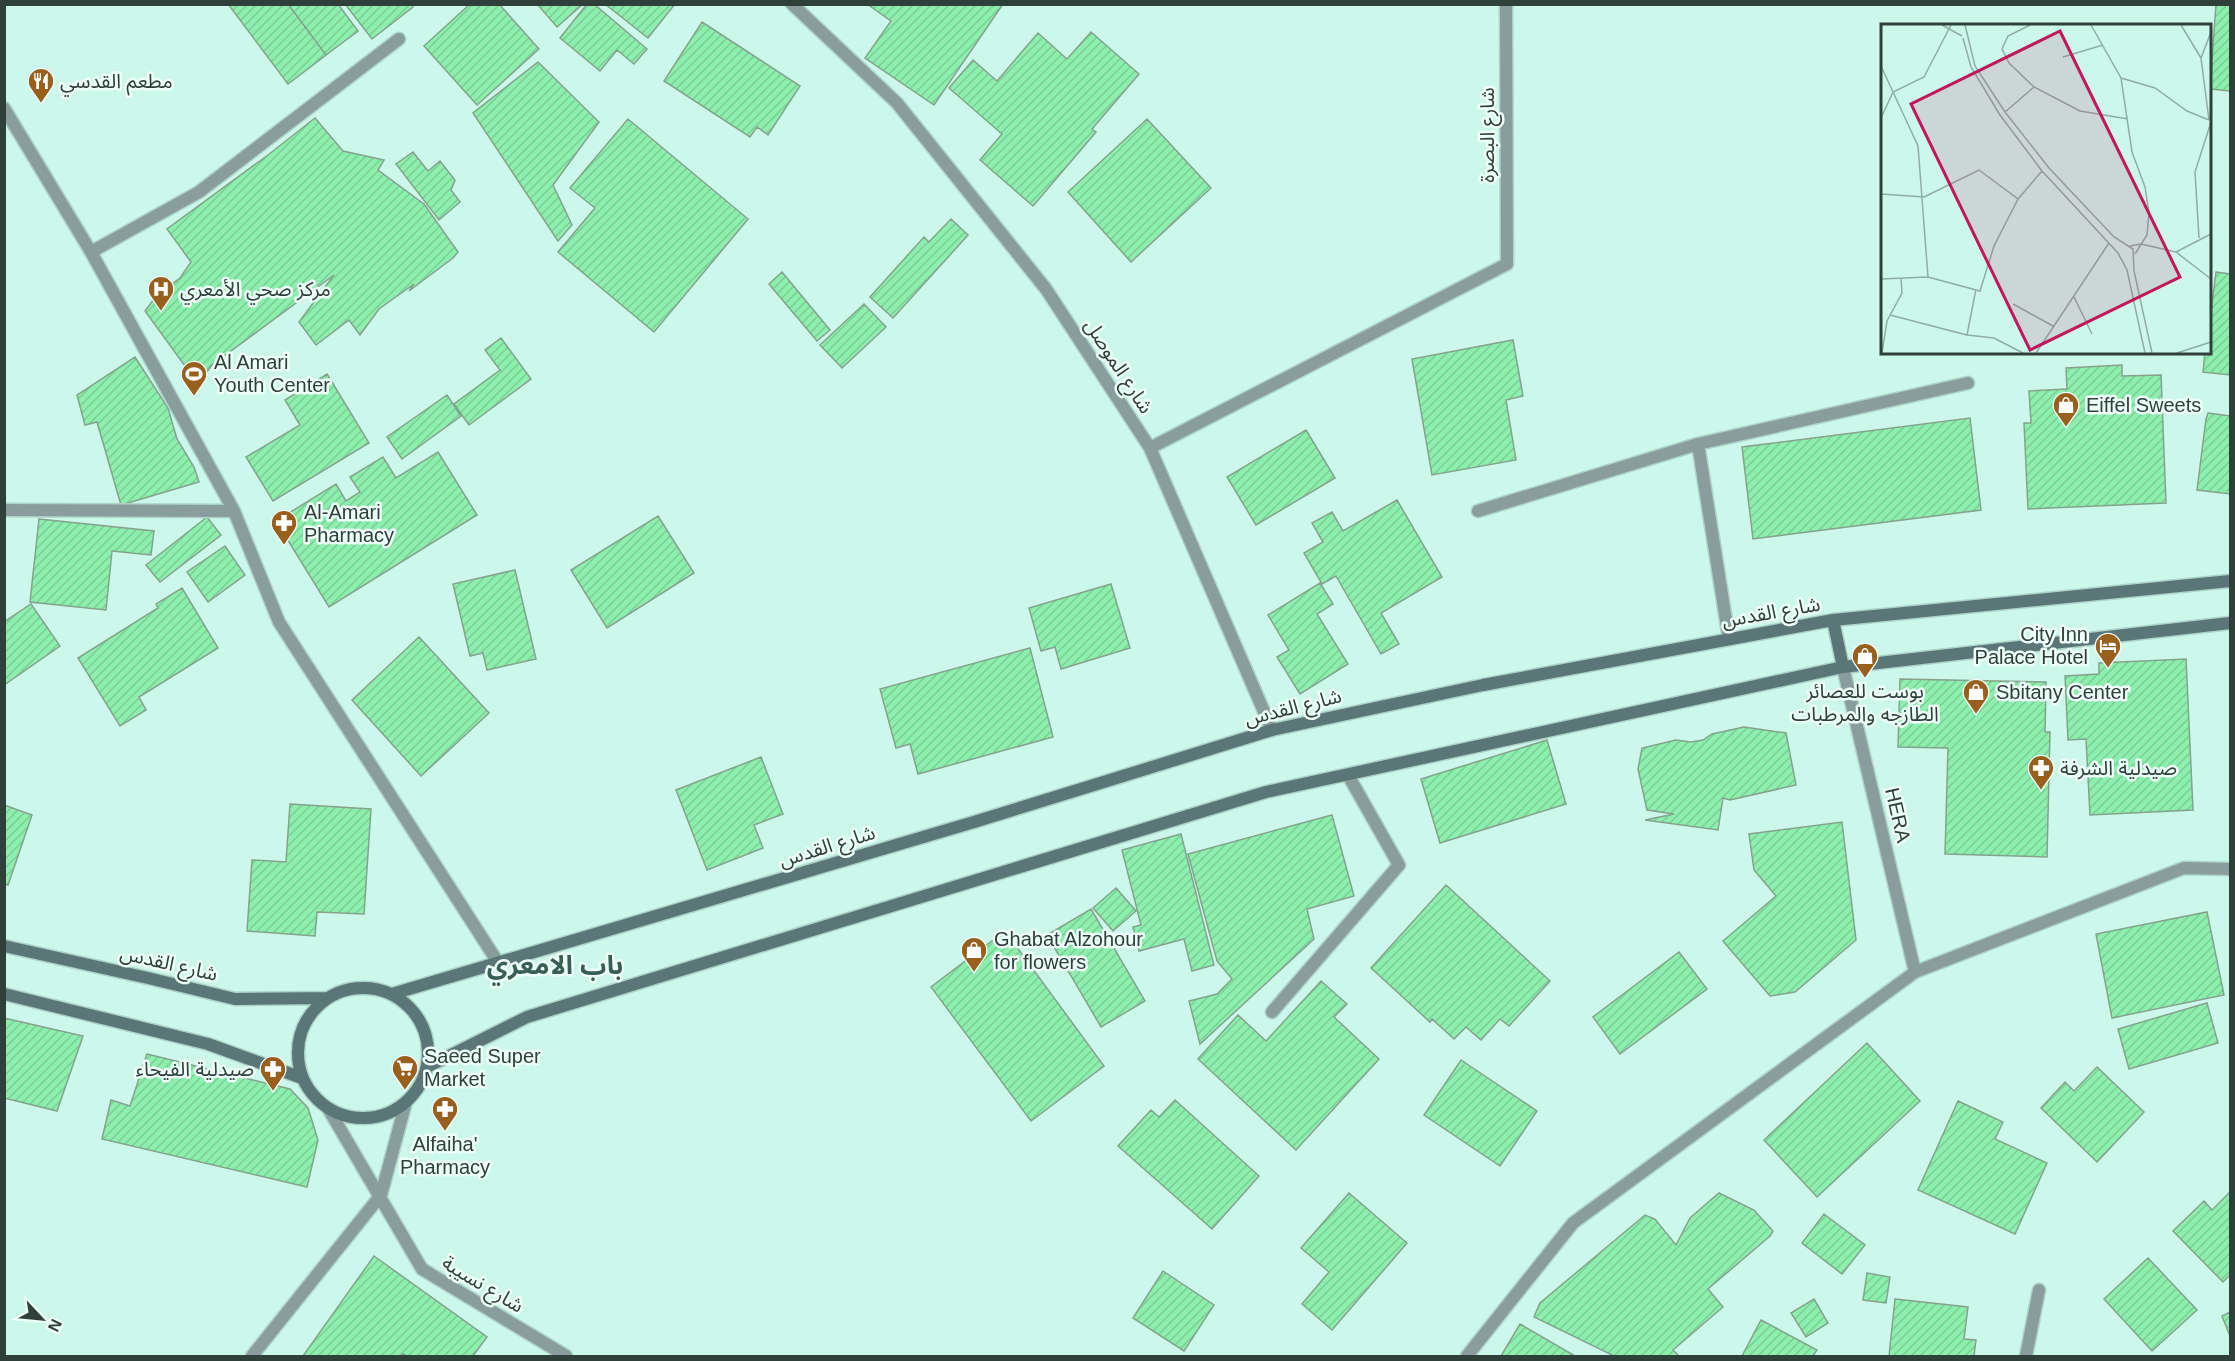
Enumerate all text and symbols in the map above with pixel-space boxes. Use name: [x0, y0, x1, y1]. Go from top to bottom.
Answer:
inset map: [1881, 24, 2211, 354]
restaurant icon: مطعم القدسي: [26, 66, 56, 104]
place label: مطعم القدسي: [60, 70, 173, 97]
street label: شارع البصرة: [1476, 87, 1502, 183]
hospital icon: مركز صحي الأمعري: [146, 274, 176, 312]
place label: مركز صحي الأمعري: [180, 278, 331, 305]
street label: شارع الموصل: [1077, 315, 1158, 420]
place label: Al Amari Youth Center: [214, 351, 330, 396]
sports icon: Al Amari Youth Center: [179, 359, 209, 397]
shop icon: Eiffel Sweets: [2051, 390, 2081, 428]
place label: Eiffel Sweets: [2086, 394, 2201, 416]
place label: Al-Amari Pharmacy: [304, 501, 394, 546]
pharmacy icon: Al-Amari Pharmacy: [269, 508, 299, 546]
street label: شارع القدس: [1720, 593, 1822, 635]
place label: City Inn Palace Hotel: [1975, 623, 2088, 668]
hotel icon: City Inn Palace Hotel: [2093, 631, 2123, 669]
shop icon: بوست للعصائر الطازجه والمرطبات: [1850, 641, 1880, 679]
shop icon: Sbitany Center: [1961, 677, 1991, 715]
place label: بوست للعصائر الطازجه والمرطبات: [1791, 680, 1939, 726]
place label: Sbitany Center: [1996, 681, 2129, 703]
street label: شارع القدس: [1242, 684, 1345, 734]
pharmacy icon: صيدلية الشرفة: [2026, 753, 2056, 791]
place label: صيدلية الشرفة: [2060, 757, 2177, 780]
street label: HERA: [1881, 785, 1915, 845]
street label: شارع القدس: [776, 821, 879, 875]
place label: Ghabat Alzohour for flowers: [994, 928, 1143, 973]
shop icon: Ghabat Alzohour for flowers: [959, 935, 989, 973]
street label: شارع القدس: [117, 941, 220, 989]
district label: باب الامعري: [487, 950, 623, 986]
place label: Saeed Super Market: [424, 1045, 541, 1090]
supermarket icon: Saeed Super Market: [390, 1053, 420, 1091]
pharmacy icon: صيدلية الفيحاء: [258, 1054, 288, 1092]
place label: صيدلية الفيحاء: [136, 1058, 254, 1080]
pharmacy icon: Alfaiha' Pharmacy: [430, 1094, 460, 1132]
place label: Alfaiha' Pharmacy: [400, 1133, 490, 1178]
street label: شارع نسيبة: [436, 1251, 528, 1320]
north arrow: [12, 1289, 72, 1349]
text: N: [45, 1316, 65, 1334]

